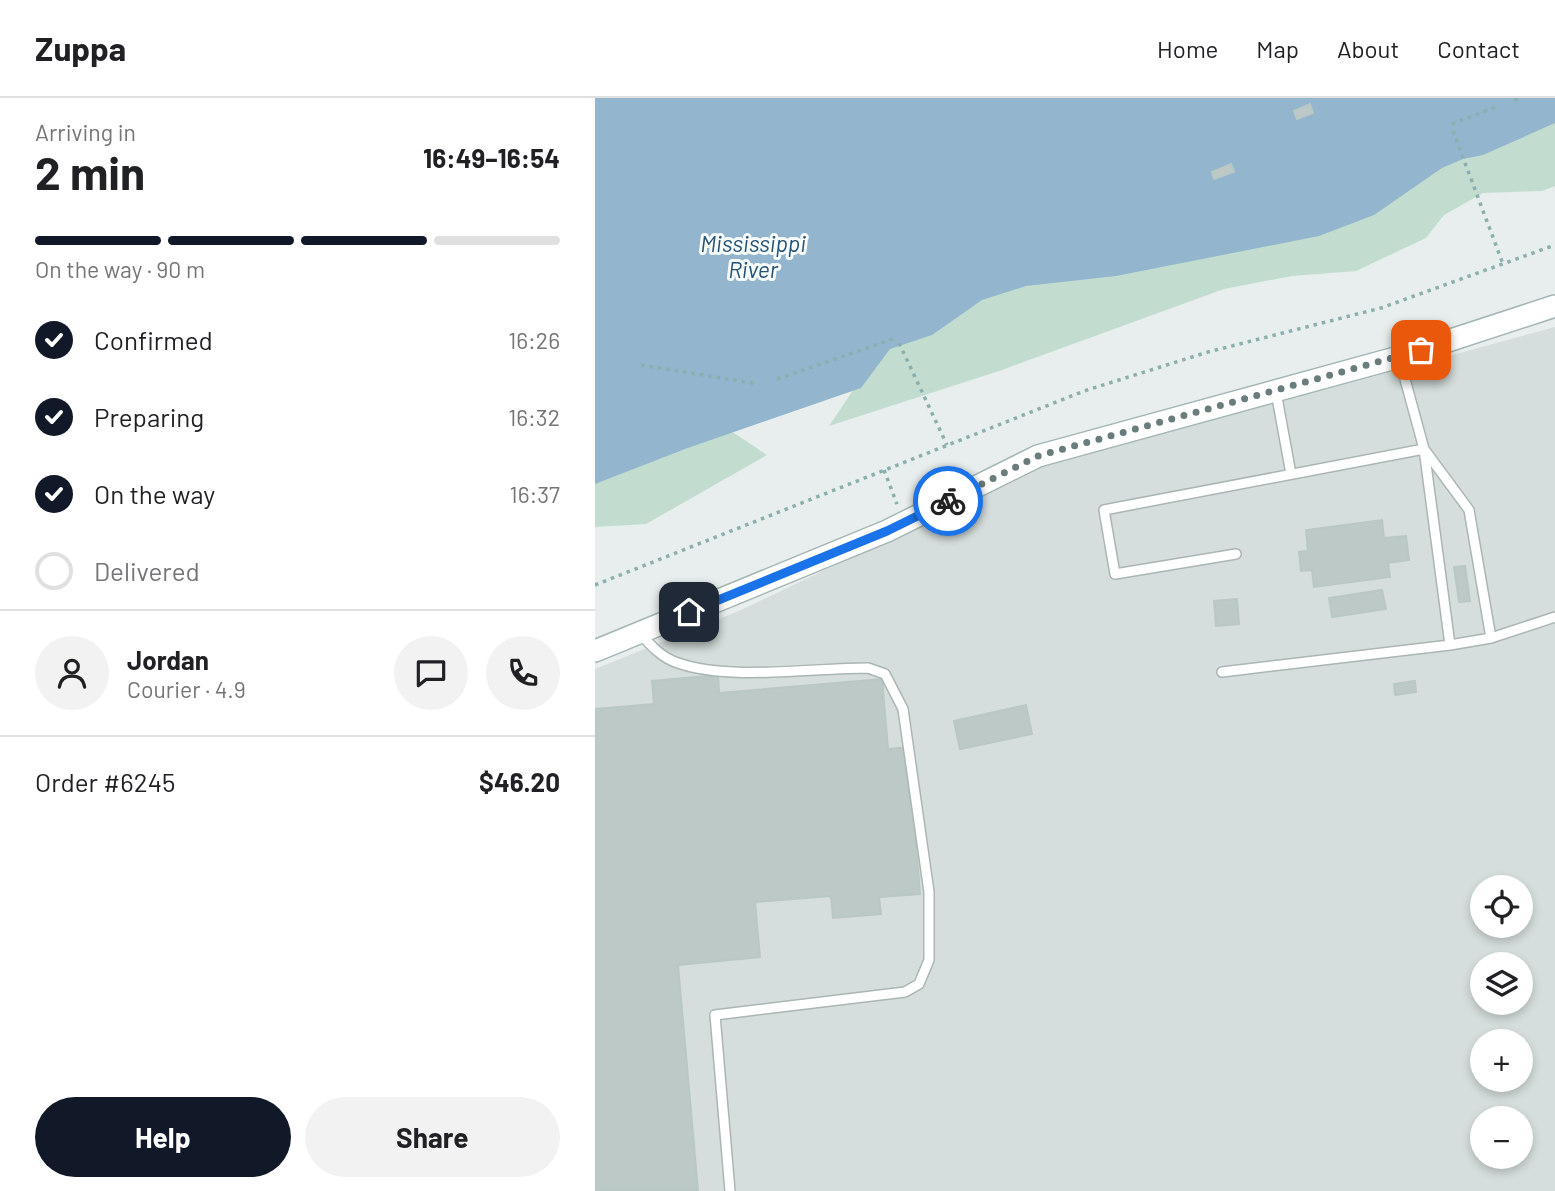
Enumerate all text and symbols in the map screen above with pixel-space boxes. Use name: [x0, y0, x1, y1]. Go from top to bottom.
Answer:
text: Zuppa: [35, 28, 126, 68]
text: Home: [1157, 34, 1218, 63]
text: Map: [1256, 34, 1299, 63]
text: About: [1337, 34, 1399, 63]
text: Contact: [1437, 34, 1520, 63]
text: Arriving in: [35, 118, 136, 146]
text: 16:49–16:54: [423, 142, 560, 173]
text: 2 min: [35, 144, 145, 199]
water label: Mississippi River: [700, 229, 806, 283]
text: On the way · 90 m: [35, 255, 205, 283]
pin: [1391, 320, 1451, 380]
icon: check: [35, 321, 73, 359]
text: Confirmed: [94, 324, 213, 355]
text: 16:26: [508, 326, 560, 354]
icon: bag: [1402, 331, 1440, 369]
icon: check: [35, 398, 73, 436]
text: Preparing: [94, 401, 204, 432]
text: 16:32: [508, 403, 560, 431]
courier: [913, 466, 983, 536]
icon: check: [35, 475, 73, 513]
text: On the way: [94, 478, 215, 509]
text: 16:37: [510, 480, 560, 508]
icon: bike: [929, 482, 967, 520]
text: Delivered: [94, 555, 200, 586]
pin: [659, 582, 719, 642]
icon: home: [670, 593, 708, 631]
button: person: [35, 636, 109, 710]
button: chat: [394, 636, 468, 710]
button: phone: [486, 636, 560, 710]
text: Jordan: [127, 644, 209, 675]
text: Courier · 4.9: [127, 675, 246, 703]
text: Order #6245: [35, 766, 175, 797]
text: $46.20: [479, 766, 560, 797]
map controls: [1470, 875, 1533, 1169]
button: locate: [1470, 875, 1533, 938]
button: layers: [1470, 952, 1533, 1015]
button: +: [1470, 1029, 1533, 1092]
button: Help: [35, 1097, 291, 1177]
button: Share: [305, 1097, 560, 1177]
button: −: [1470, 1106, 1533, 1169]

